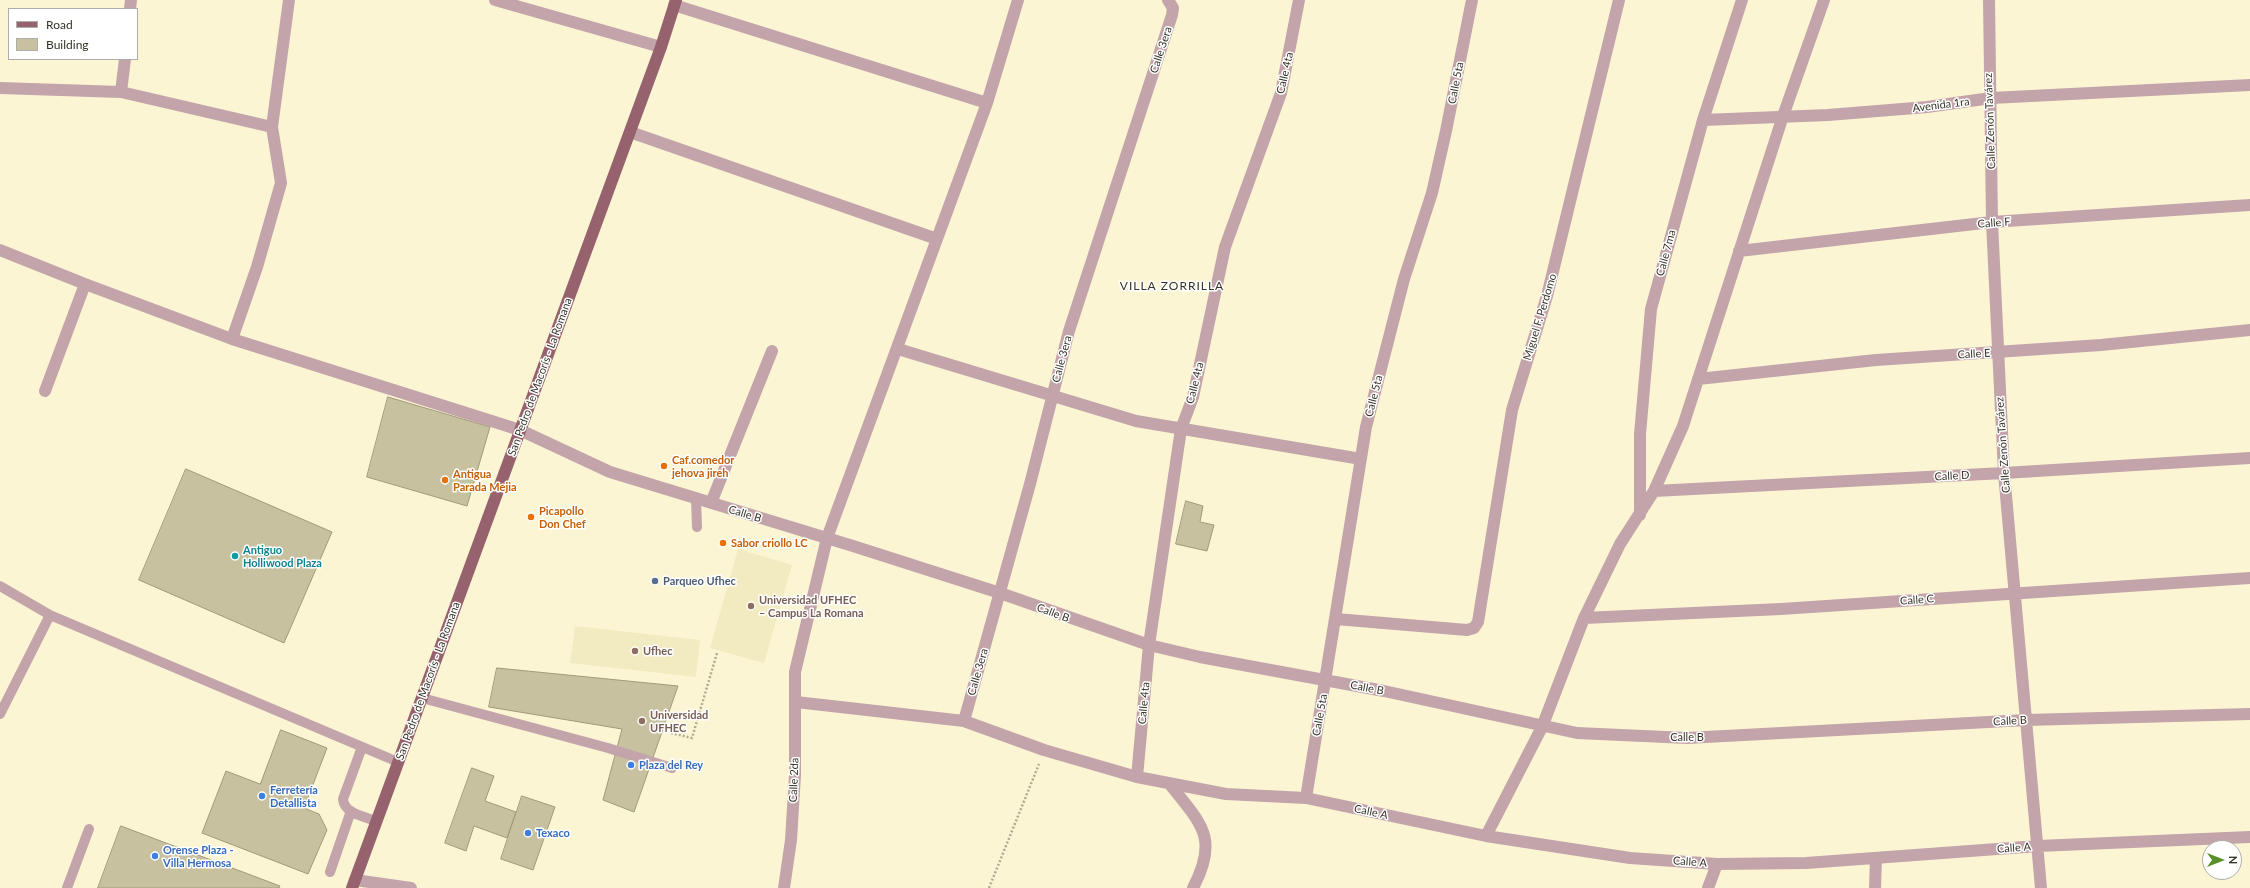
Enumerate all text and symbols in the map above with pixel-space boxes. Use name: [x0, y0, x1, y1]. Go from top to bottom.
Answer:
legend: [8, 8, 138, 60]
text: Road: [46, 17, 73, 32]
street label: Calle 3era: [1147, 25, 1175, 75]
text: Building: [46, 37, 89, 52]
street label: Calle 4ta: [1274, 51, 1296, 95]
street label: Calle 5ta: [1445, 61, 1467, 105]
street label: Calle Zenón Tavárez: [1982, 73, 1998, 169]
street label: Avenida 1ra: [1912, 95, 1970, 115]
street label: Calle F: [1977, 215, 2011, 231]
street label: Calle 7ma: [1653, 228, 1679, 278]
street label: Miguel F. Perdomo: [1521, 272, 1559, 362]
district label: VILLA ZORRILLA: [1120, 279, 1224, 293]
street label: San Pedro de Macorís - La Romana: [505, 296, 575, 458]
street label: Calle 3era: [1049, 334, 1075, 384]
street label: Calle E: [1957, 347, 1991, 361]
street label: Calle 4ta: [1183, 361, 1207, 405]
street label: Calle 5ta: [1362, 374, 1386, 418]
street label: Calle Zenón Tavárez: [1993, 397, 2013, 493]
place label: Caf.comedor jehova jireh: [672, 453, 734, 479]
marker: Caf.comedor jehova jireh: [659, 461, 669, 471]
place label: Antigua Parada Mejia: [453, 467, 517, 493]
street label: Calle D: [1934, 468, 1970, 484]
marker: Antigua Parada Mejia: [440, 475, 450, 485]
street label: Calle B: [727, 503, 763, 525]
place label: Picapollo Don Chef: [539, 504, 586, 530]
marker: Picapollo Don Chef: [526, 512, 536, 522]
place label: Sabor criollo LC: [731, 536, 808, 550]
marker: Sabor criollo LC: [718, 538, 728, 548]
place label: Antiguo Holliwood Plaza: [243, 543, 322, 569]
marker: Antiguo Holliwood Plaza: [230, 551, 240, 561]
place label: Parqueo Ufhec: [663, 574, 736, 588]
marker: Parqueo Ufhec: [650, 576, 660, 586]
street label: Calle C: [1900, 592, 1934, 608]
place label: Universidad UFHEC – Campus La Romana: [759, 593, 864, 619]
street label: San Pedro de Macorís - La Romana: [393, 600, 463, 762]
marker: Universidad UFHEC – Campus La Romana: [746, 601, 756, 611]
street label: Calle B: [1035, 601, 1071, 625]
place label: Ufhec: [643, 644, 672, 658]
marker: Ufhec: [630, 646, 640, 656]
street label: Calle 3era: [965, 647, 991, 697]
street label: Calle B: [1349, 678, 1385, 698]
street label: Calle 4ta: [1136, 681, 1152, 725]
street label: Calle 5ta: [1310, 693, 1330, 737]
place label: Universidad UFHEC: [650, 708, 708, 734]
street label: Calle B: [1993, 714, 2027, 728]
marker: Universidad UFHEC: [637, 716, 647, 726]
street label: Calle B: [1670, 730, 1704, 744]
street label: Calle 2da: [787, 757, 801, 803]
place label: Plaza del Rey: [639, 758, 703, 772]
marker: Plaza del Rey: [626, 760, 636, 770]
place label: Ferretería Detallista: [270, 783, 318, 809]
marker: Ferretería Detallista: [257, 791, 267, 801]
street label: Calle A: [1353, 802, 1389, 822]
place label: Texaco: [536, 826, 570, 840]
marker: Texaco: [523, 828, 533, 838]
street label: Calle A: [1997, 840, 2031, 856]
north arrow: [2202, 840, 2242, 880]
place label: Orense Plaza - Villa Hermosa: [163, 843, 234, 869]
marker: Orense Plaza - Villa Hermosa: [150, 851, 160, 861]
street label: Calle A: [1673, 854, 1707, 870]
text: N: [2227, 856, 2240, 864]

